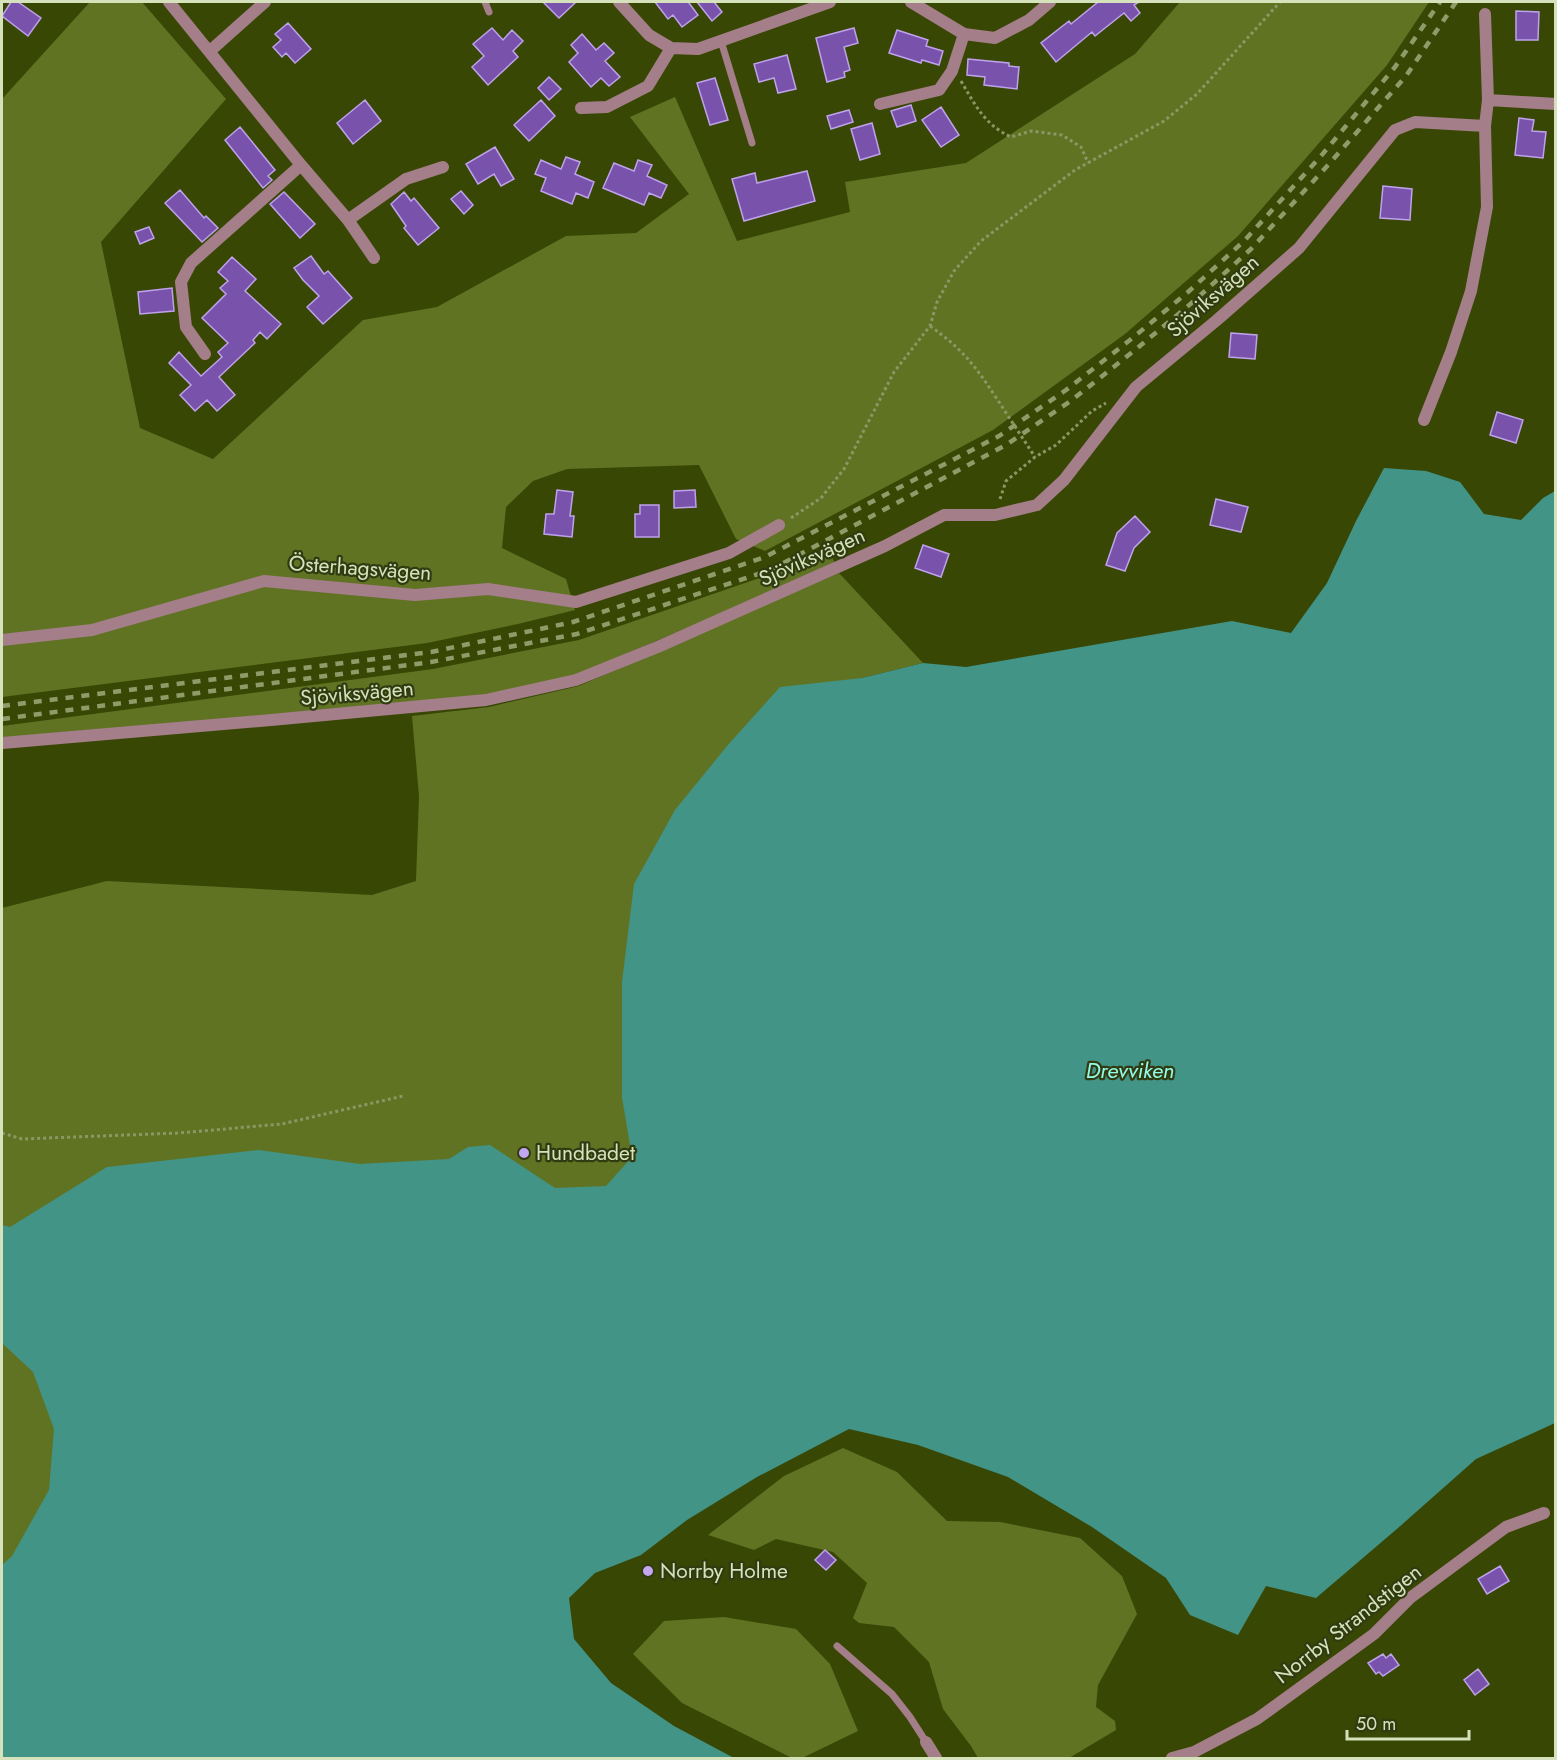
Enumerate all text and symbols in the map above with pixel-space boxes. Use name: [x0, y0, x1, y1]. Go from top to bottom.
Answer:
street label: Sjöviksvägen: [1160, 247, 1266, 345]
street label: Sjöviksvägen: [754, 520, 870, 594]
street label: Österhagsvägen: [288, 548, 432, 588]
street label: Sjöviksvägen: [299, 673, 415, 713]
water label: Drevviken: [1086, 1054, 1174, 1086]
place label: Hundbadet: [536, 1138, 635, 1168]
marker: Hundbadet: [517, 1146, 531, 1160]
place label: Norrby Holme: [660, 1556, 788, 1586]
street label: Norrby Strandstigen: [1268, 1557, 1428, 1691]
marker: Norrby Holme: [641, 1564, 655, 1578]
scale bar: [1347, 1703, 1468, 1741]
text: 50 m: [1356, 1711, 1396, 1737]

